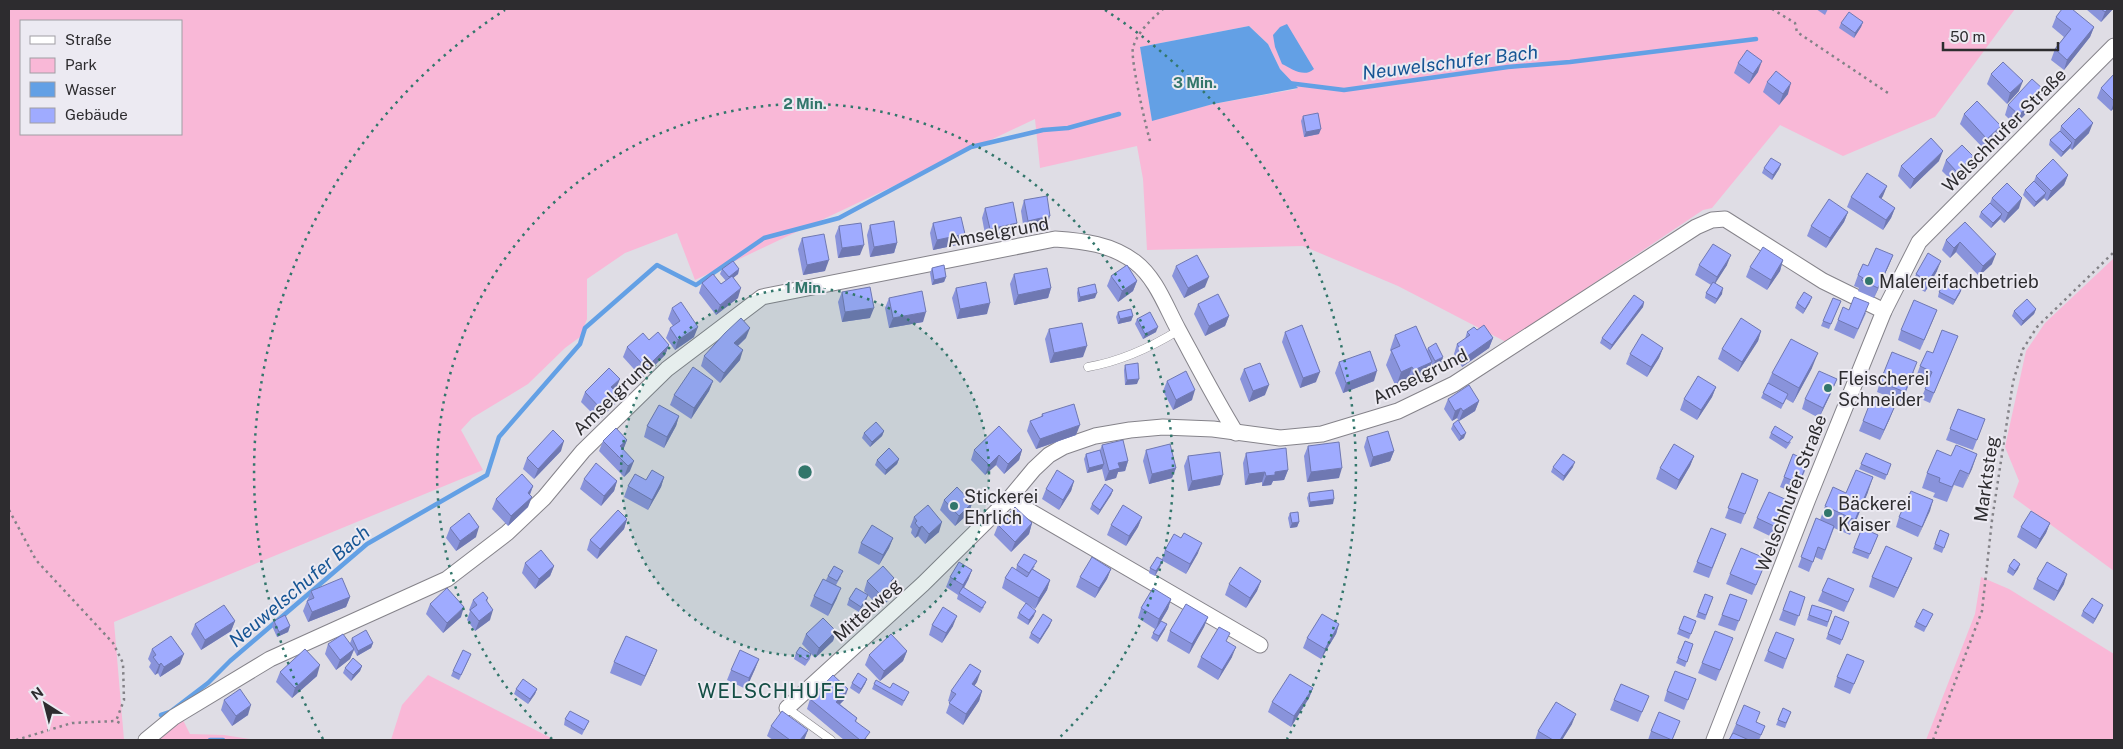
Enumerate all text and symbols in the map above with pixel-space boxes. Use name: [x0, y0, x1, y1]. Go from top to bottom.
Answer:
legend: [20, 20, 182, 135]
scale bar: [1943, 20, 2058, 52]
text: 50 m: [1950, 28, 1985, 45]
text: Straße: [65, 31, 112, 48]
water label: Neuwelschufer Bach: [1361, 40, 1539, 84]
text: Park: [65, 56, 97, 73]
street label: Welschhufer Straße: [1938, 64, 2070, 196]
text: 3 Min.: [1173, 74, 1217, 91]
text: Wasser: [65, 81, 117, 98]
text: 2 Min.: [783, 95, 827, 112]
text: Gebäude: [65, 106, 128, 123]
street label: Amselgrund: [945, 213, 1051, 251]
place label: Malereifachbetrieb: [1879, 271, 2039, 292]
marker: Malereifachbetrieb: [1863, 275, 1875, 287]
text: 1 Min.: [785, 279, 825, 296]
street label: Amselgrund: [1369, 344, 1471, 408]
street label: Amselgrund: [569, 353, 657, 439]
place label: Fleischerei Schneider: [1838, 368, 1929, 410]
marker: Fleischerei Schneider: [1822, 382, 1834, 394]
street label: Welschhufer Straße: [1751, 412, 1831, 574]
street label: Marktsteg: [1970, 435, 2002, 523]
centre of rings: [796, 463, 814, 481]
place label: Stickerei Ehrlich: [964, 486, 1038, 528]
place label: Bäckerei Kaiser: [1838, 493, 1911, 535]
marker: Stickerei Ehrlich: [948, 500, 960, 512]
marker: Bäckerei Kaiser: [1822, 507, 1834, 519]
water label: Neuwelschufer Bach: [224, 521, 374, 651]
street label: Mittelweg: [829, 574, 905, 646]
north arrow: [20, 679, 70, 729]
district label: WELSCHHUFE: [697, 679, 847, 703]
text: N: [28, 684, 46, 703]

